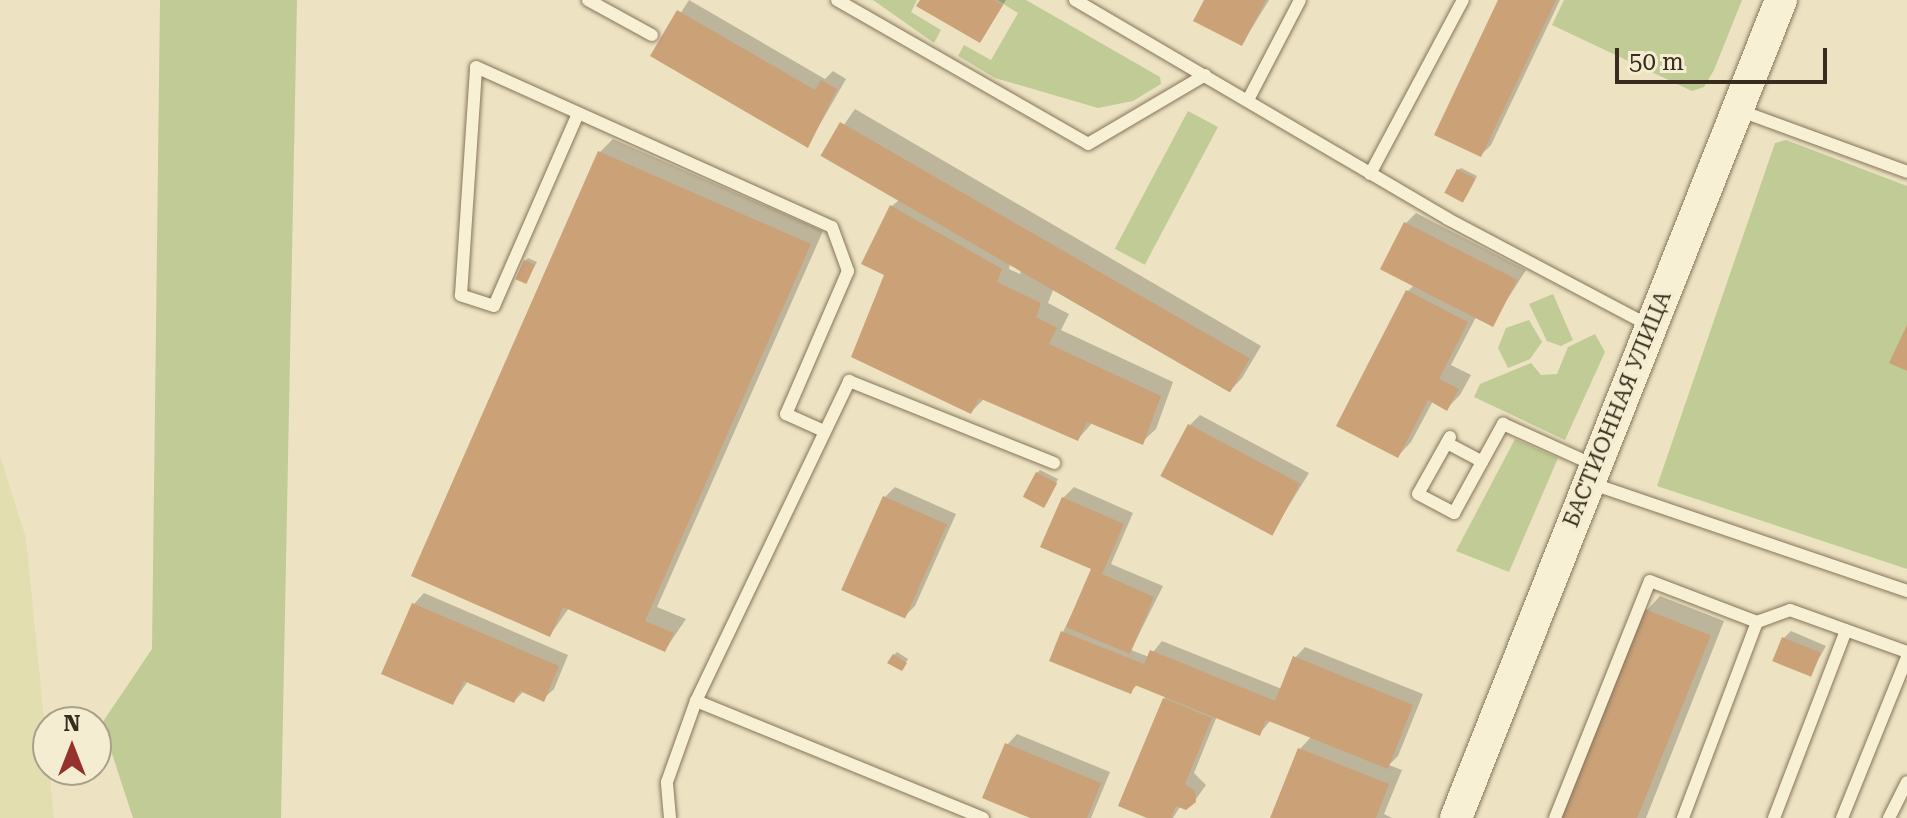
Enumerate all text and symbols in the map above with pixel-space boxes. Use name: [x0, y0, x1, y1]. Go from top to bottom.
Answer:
scale bar: [1619, 32, 1831, 82]
text: 50 m: [1629, 48, 1684, 76]
street label: БАСТИОННАЯ УЛИЦА: [1558, 287, 1676, 531]
north arrow: [32, 706, 112, 786]
text: N: [64, 711, 80, 736]

